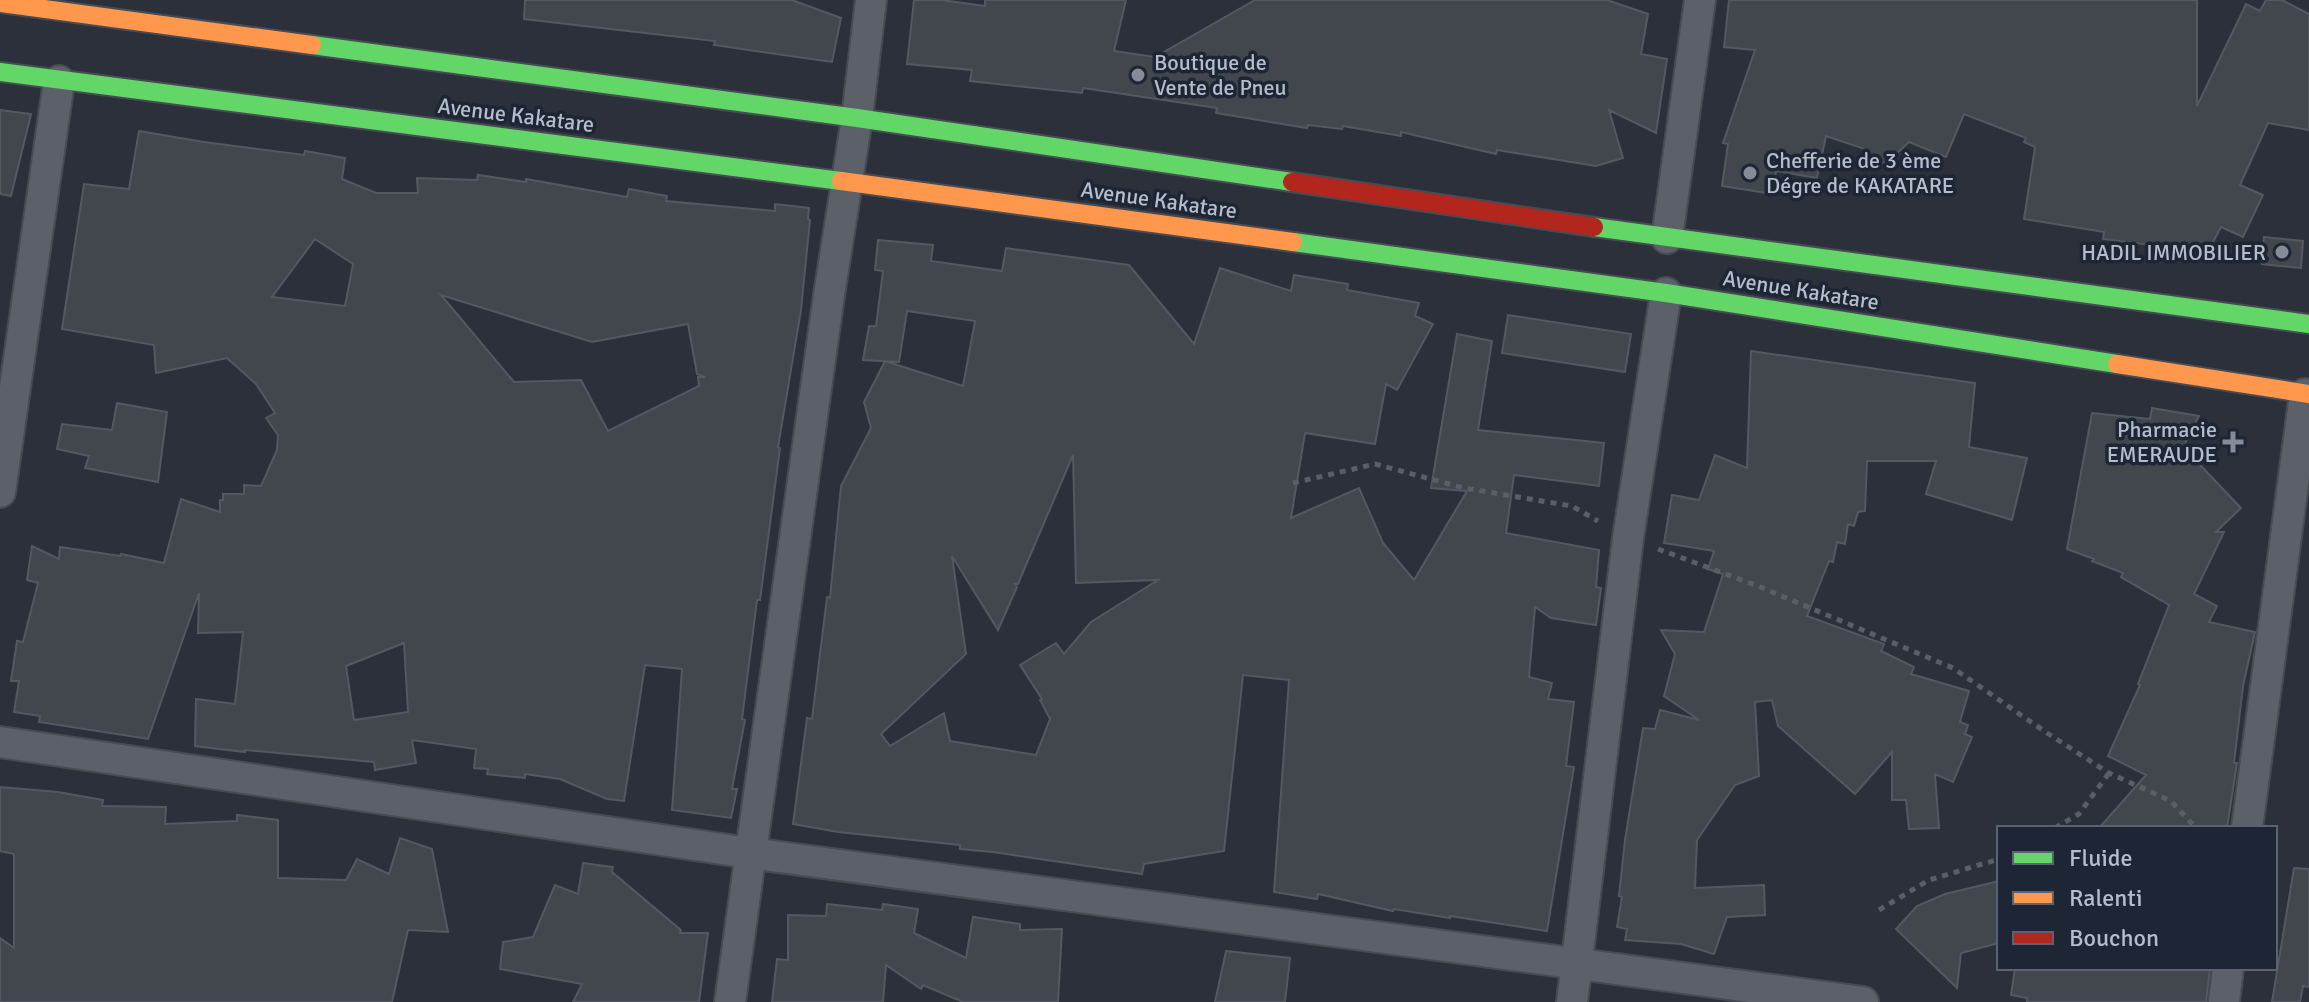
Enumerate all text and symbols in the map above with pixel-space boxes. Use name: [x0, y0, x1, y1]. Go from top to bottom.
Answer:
place label: Boutique de Vente de Pneu: [1154, 49, 1287, 101]
marker: Boutique de Vente de Pneu: [1129, 66, 1147, 84]
street label: Avenue Kakatare: [436, 92, 596, 138]
place label: Chefferie de 3 ème Dégre de KAKATARE: [1766, 147, 1954, 199]
marker: Chefferie de 3 ème Dégre de KAKATARE: [1741, 164, 1759, 182]
street label: Avenue Kakatare: [1079, 176, 1239, 224]
place label: HADIL IMMOBILIER: [2081, 239, 2266, 266]
marker: HADIL IMMOBILIER: [2273, 243, 2291, 261]
street label: Avenue Kakatare: [1721, 264, 1881, 316]
place label: Pharmacie EMERAUDE: [2107, 416, 2217, 468]
marker: Pharmacie EMERAUDE: [2224, 433, 2242, 451]
legend: [1997, 826, 2277, 970]
text: Fluide: [2069, 843, 2133, 873]
text: Ralenti: [2069, 883, 2142, 913]
text: Bouchon: [2069, 923, 2159, 953]

